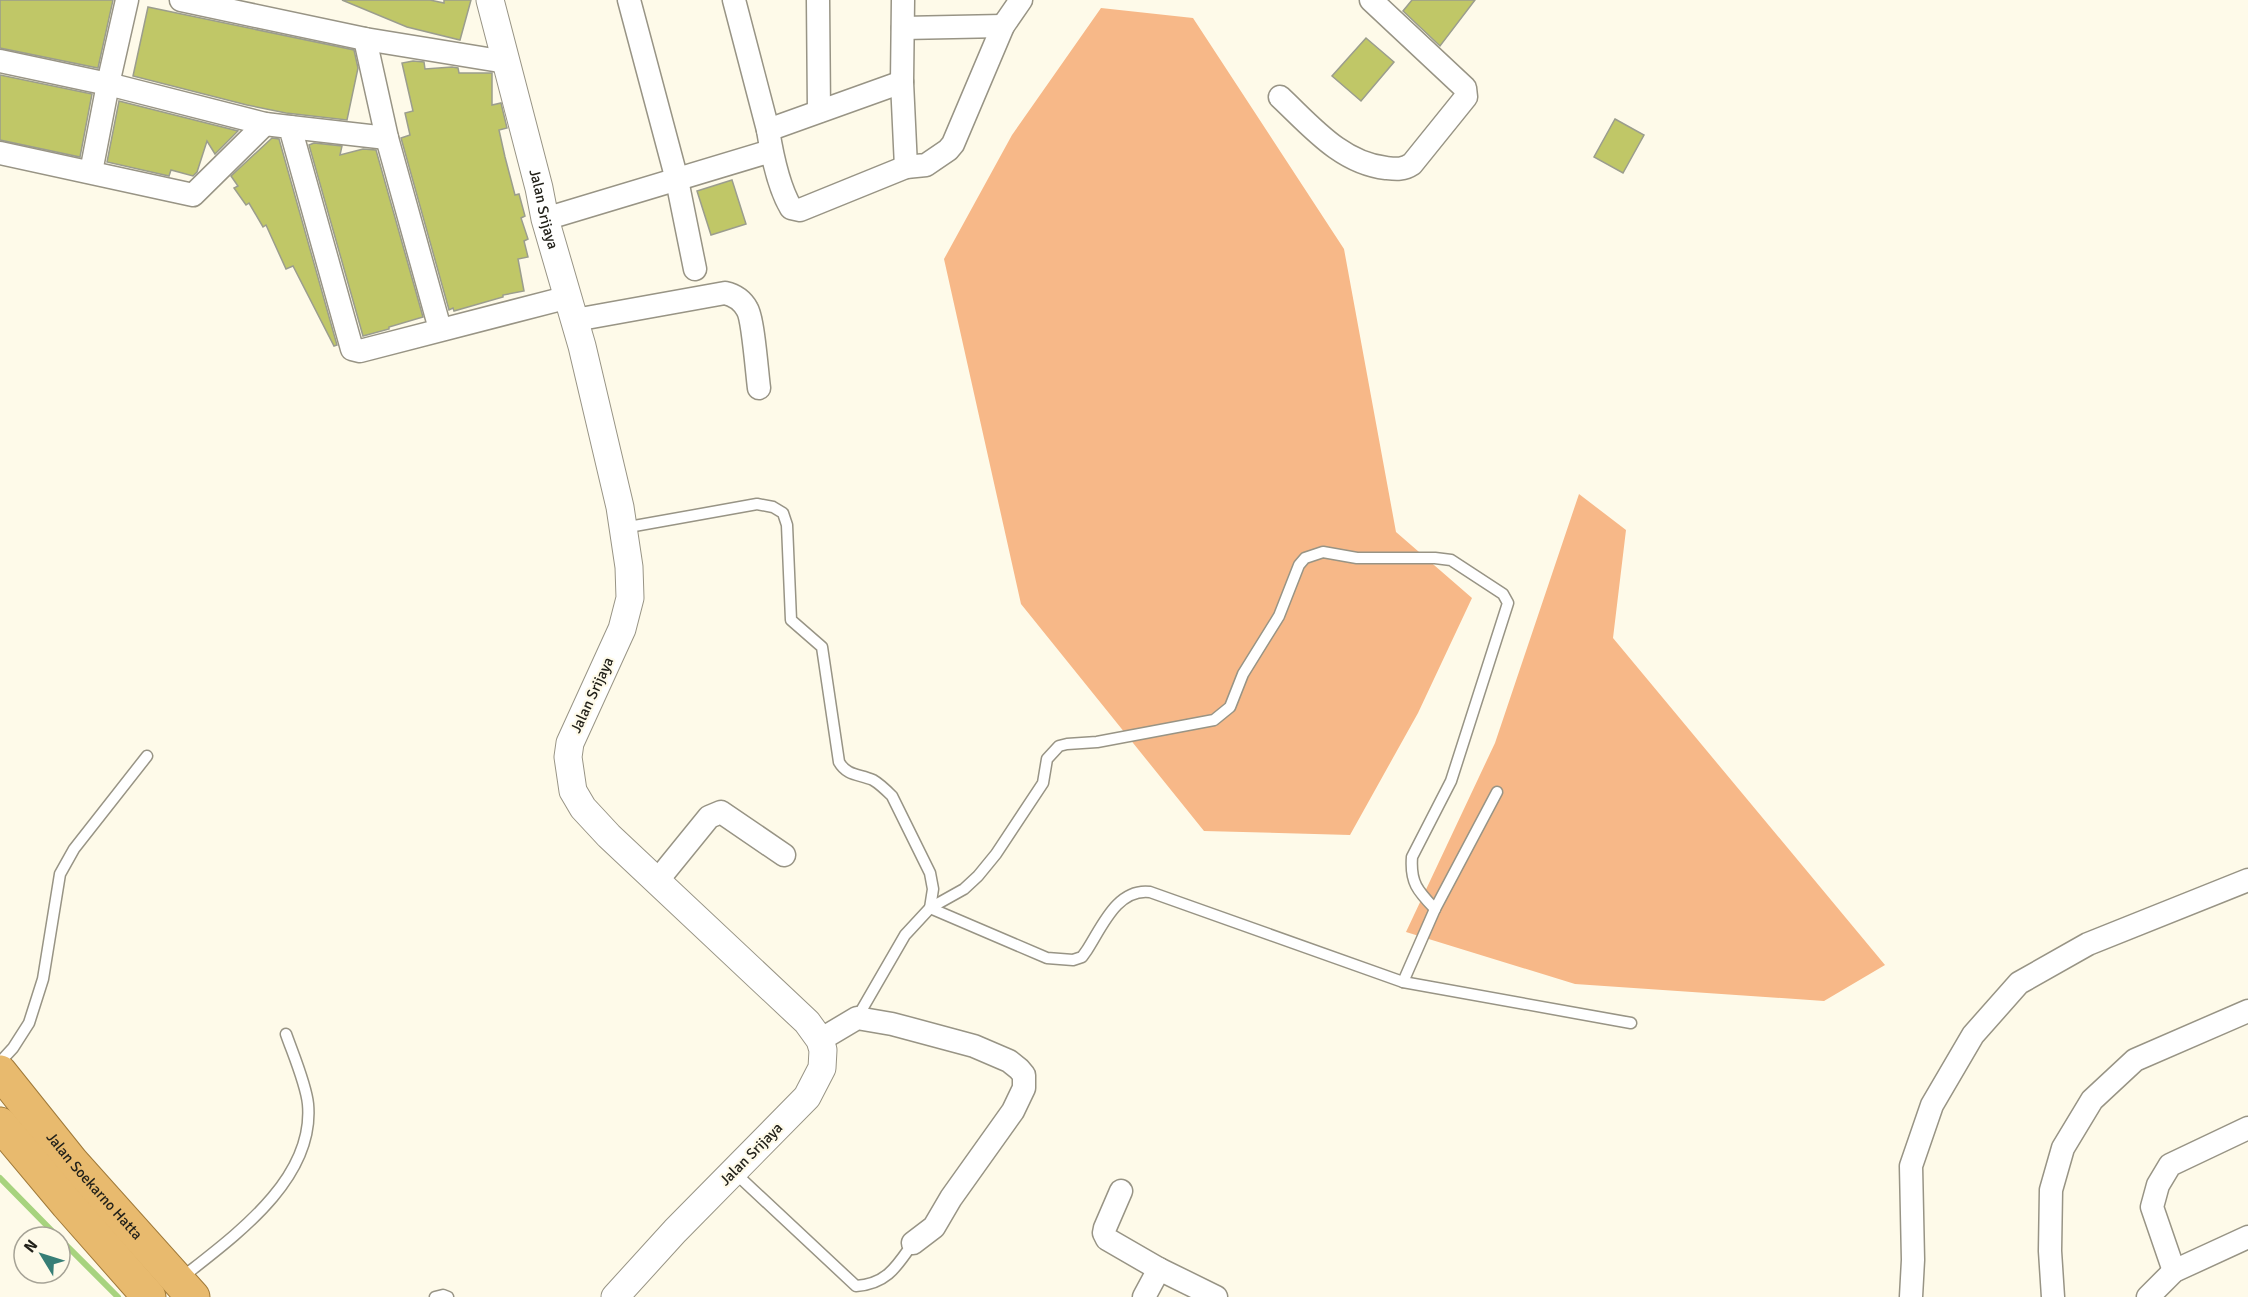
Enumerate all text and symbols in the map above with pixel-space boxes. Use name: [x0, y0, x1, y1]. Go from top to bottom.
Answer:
street label: Jalan Srijaya: [525, 167, 562, 251]
street label: Jalan Srijaya: [567, 654, 617, 736]
street label: Jalan Srijaya: [716, 1119, 786, 1189]
street label: Jalan Soekarno Hatta: [43, 1129, 146, 1243]
north arrow: [12, 1225, 72, 1285]
text: N: [20, 1236, 42, 1257]

